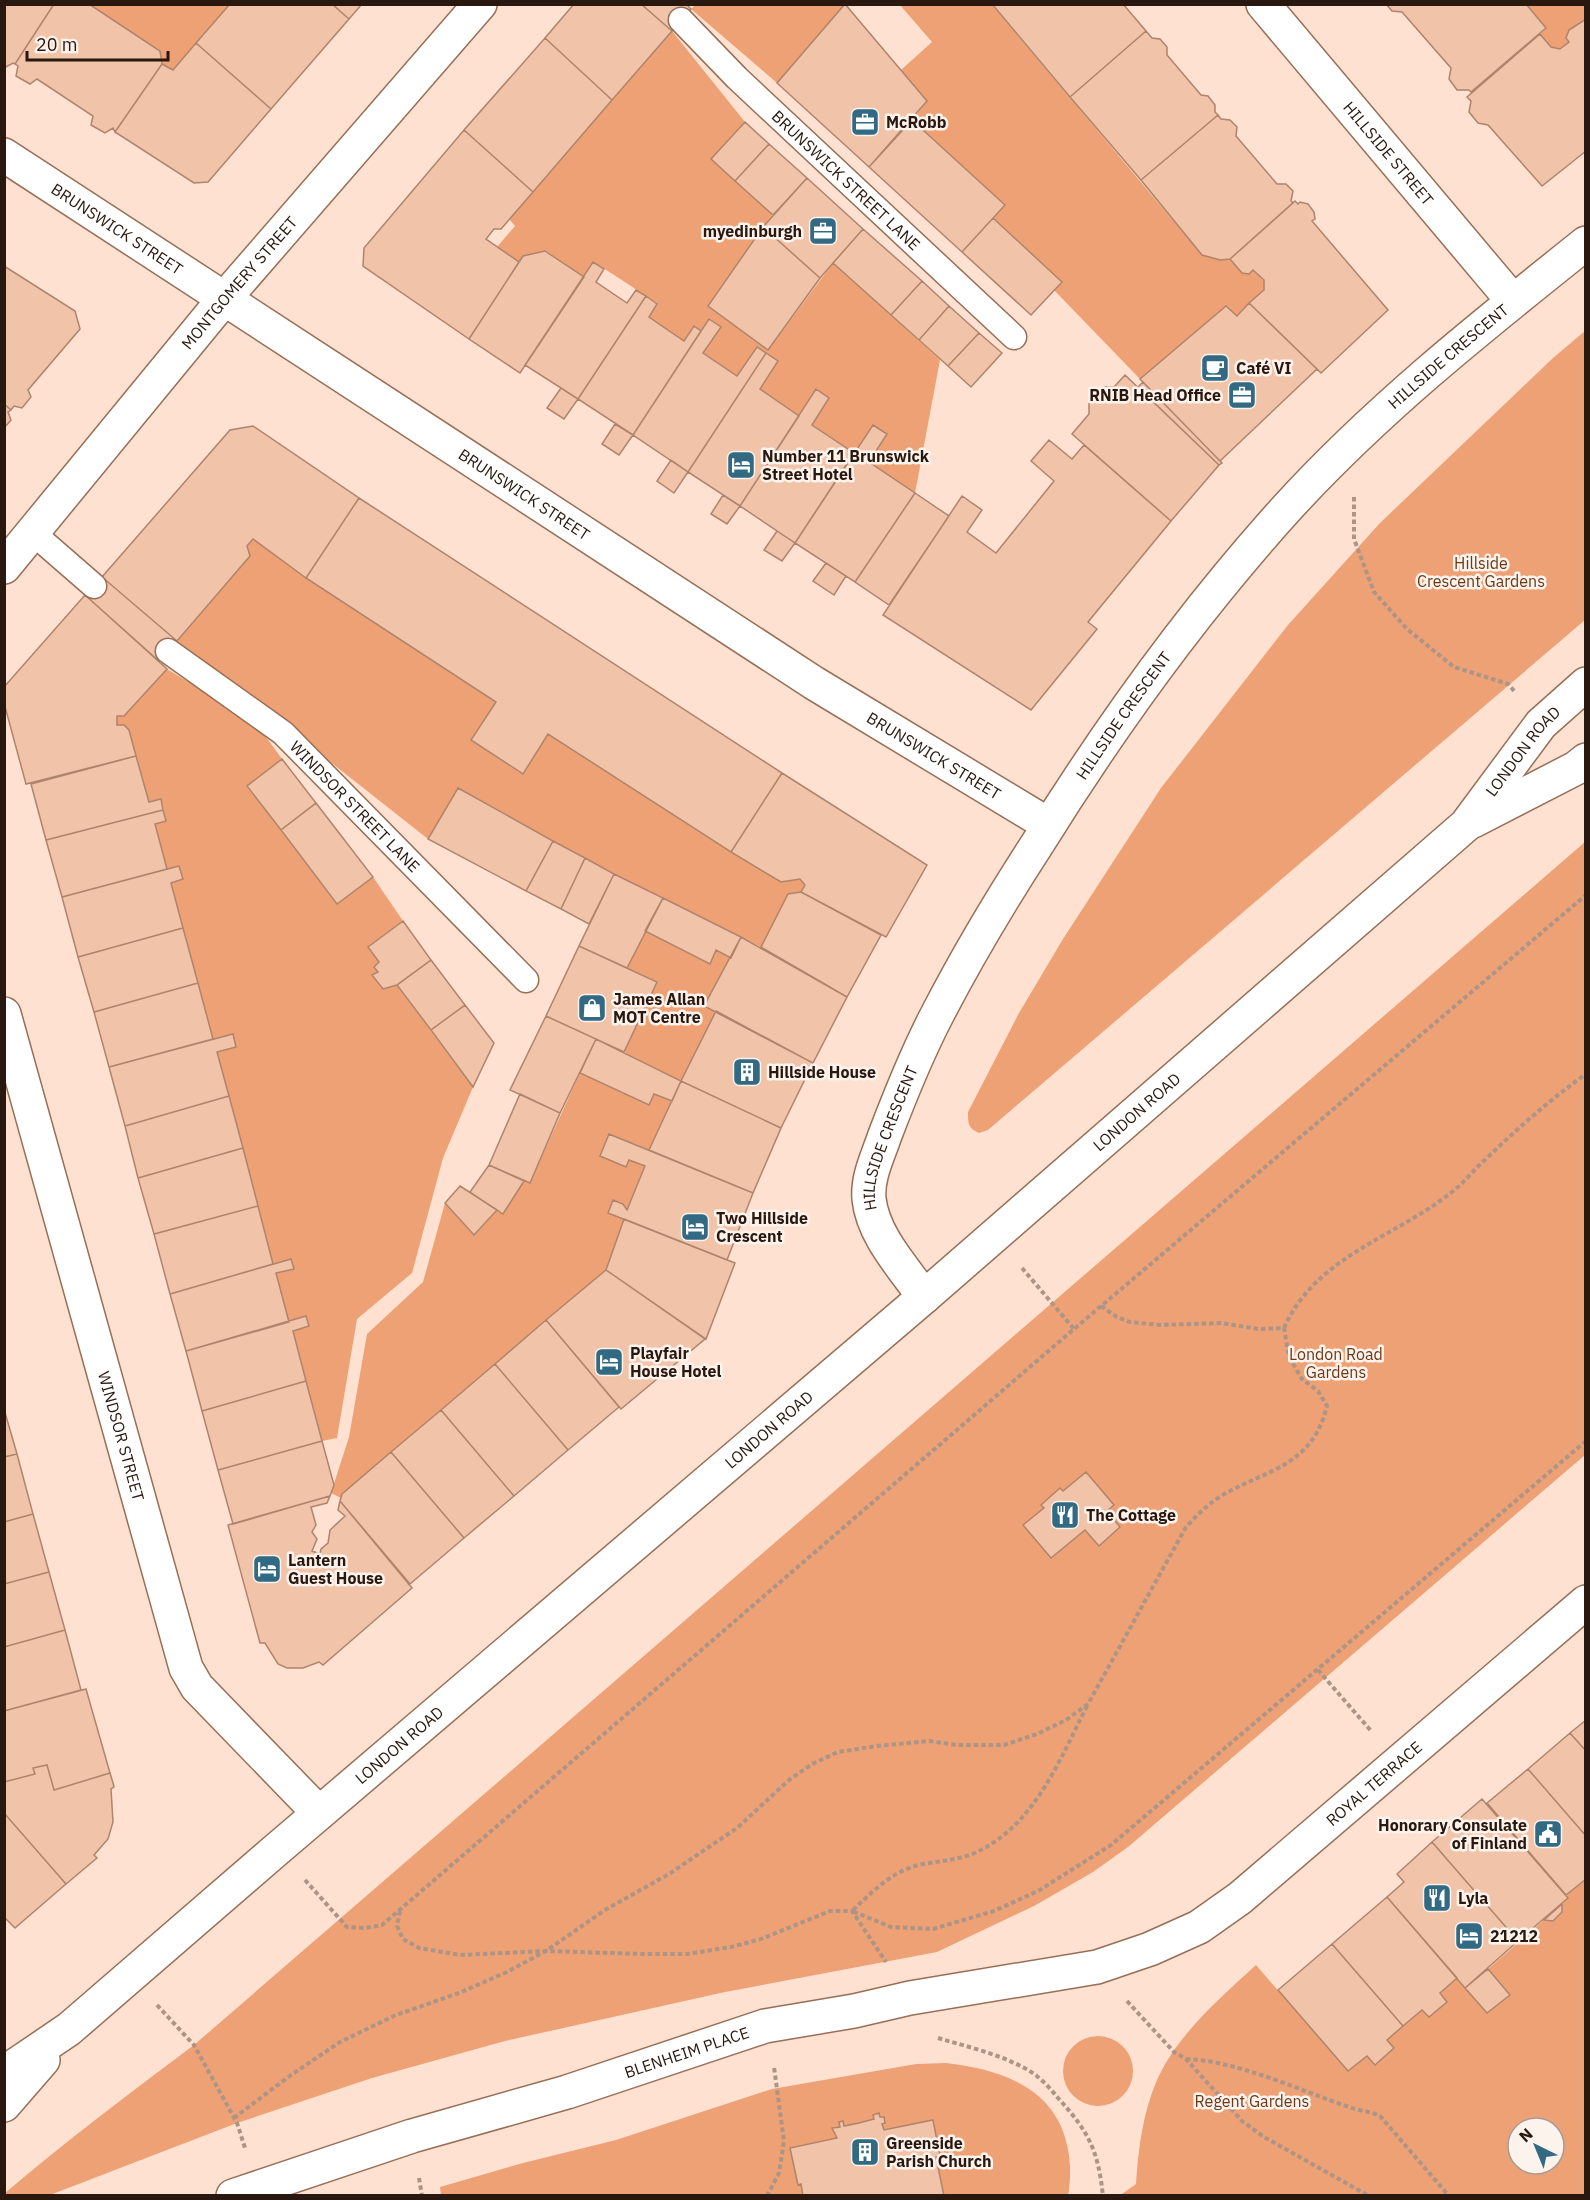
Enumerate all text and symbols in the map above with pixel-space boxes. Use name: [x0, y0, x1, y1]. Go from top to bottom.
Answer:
scale bar: [27, 24, 168, 62]
text: 20 m: [36, 33, 78, 56]
street label: HILLSIDE STREET: [1339, 97, 1438, 209]
street label: BRUNSWICK STREET LANE: [768, 106, 924, 254]
office icon: McRobb: [849, 106, 881, 138]
place label: McRobb: [886, 112, 947, 132]
street label: BRUNSWICK STREET: [48, 179, 187, 279]
street label: MONTGOMERY STREET: [177, 212, 301, 353]
office icon: myedinburgh: [807, 215, 839, 247]
place label: myedinburgh: [703, 221, 802, 241]
street label: HILLSIDE CRESCENT: [1384, 299, 1512, 413]
cafe icon: Café VI: [1199, 352, 1231, 384]
place label: Café VI: [1236, 358, 1291, 378]
office icon: RNIB Head Office: [1226, 379, 1258, 411]
place label: RNIB Head Office: [1089, 385, 1221, 405]
street label: BRUNSWICK STREET: [455, 444, 594, 544]
place label: Number 11 Brunswick Street Hotel: [762, 446, 930, 484]
hotel icon: Number 11 Brunswick Street Hotel: [725, 449, 757, 481]
park label: Hillside Crescent Gardens: [1417, 553, 1545, 591]
street label: HILLSIDE CRESCENT: [1071, 648, 1175, 783]
street label: LONDON ROAD: [1481, 702, 1564, 800]
street label: BRUNSWICK STREET: [863, 707, 1005, 804]
street label: WINDSOR STREET LANE: [286, 736, 424, 876]
place label: James Allan MOT Centre: [613, 989, 705, 1027]
shop icon: James Allan MOT Centre: [576, 992, 608, 1024]
building icon: Hillside House: [731, 1056, 763, 1088]
place label: Hillside House: [768, 1062, 876, 1082]
street label: HILLSIDE CRESCENT: [859, 1063, 922, 1212]
street label: LONDON ROAD: [1089, 1068, 1185, 1155]
place label: Two Hillside Crescent: [716, 1208, 808, 1246]
hotel icon: Two Hillside Crescent: [679, 1211, 711, 1243]
place label: Playfair House Hotel: [630, 1343, 722, 1381]
park label: London Road Gardens: [1289, 1344, 1383, 1382]
hotel icon: Playfair House Hotel: [593, 1346, 625, 1378]
street label: WINDSOR STREET: [94, 1369, 149, 1503]
street label: LONDON ROAD: [721, 1386, 817, 1473]
restaurant icon: The Cottage: [1049, 1499, 1081, 1531]
place label: The Cottage: [1086, 1505, 1176, 1525]
place label: Lantern Guest House: [288, 1550, 383, 1588]
hotel icon: Lantern Guest House: [251, 1553, 283, 1585]
street label: LONDON ROAD: [351, 1702, 447, 1788]
street label: ROYAL TERRACE: [1322, 1737, 1426, 1830]
place label: Honorary Consulate of Finland: [1378, 1815, 1527, 1853]
public building icon: Honorary Consulate of Finland: [1532, 1818, 1564, 1850]
restaurant icon: Lyla: [1421, 1882, 1453, 1914]
place label: Lyla: [1458, 1888, 1488, 1908]
hotel icon: 21212: [1453, 1920, 1485, 1952]
place label: 21212: [1490, 1926, 1538, 1946]
street label: BLENHEIM PLACE: [622, 2022, 752, 2082]
park label: Regent Gardens: [1195, 2091, 1309, 2111]
north arrow: [1506, 2116, 1566, 2176]
text: N: [1515, 2124, 1537, 2146]
place label: Greenside Parish Church: [886, 2133, 991, 2171]
building icon: Greenside Parish Church: [849, 2136, 881, 2168]

